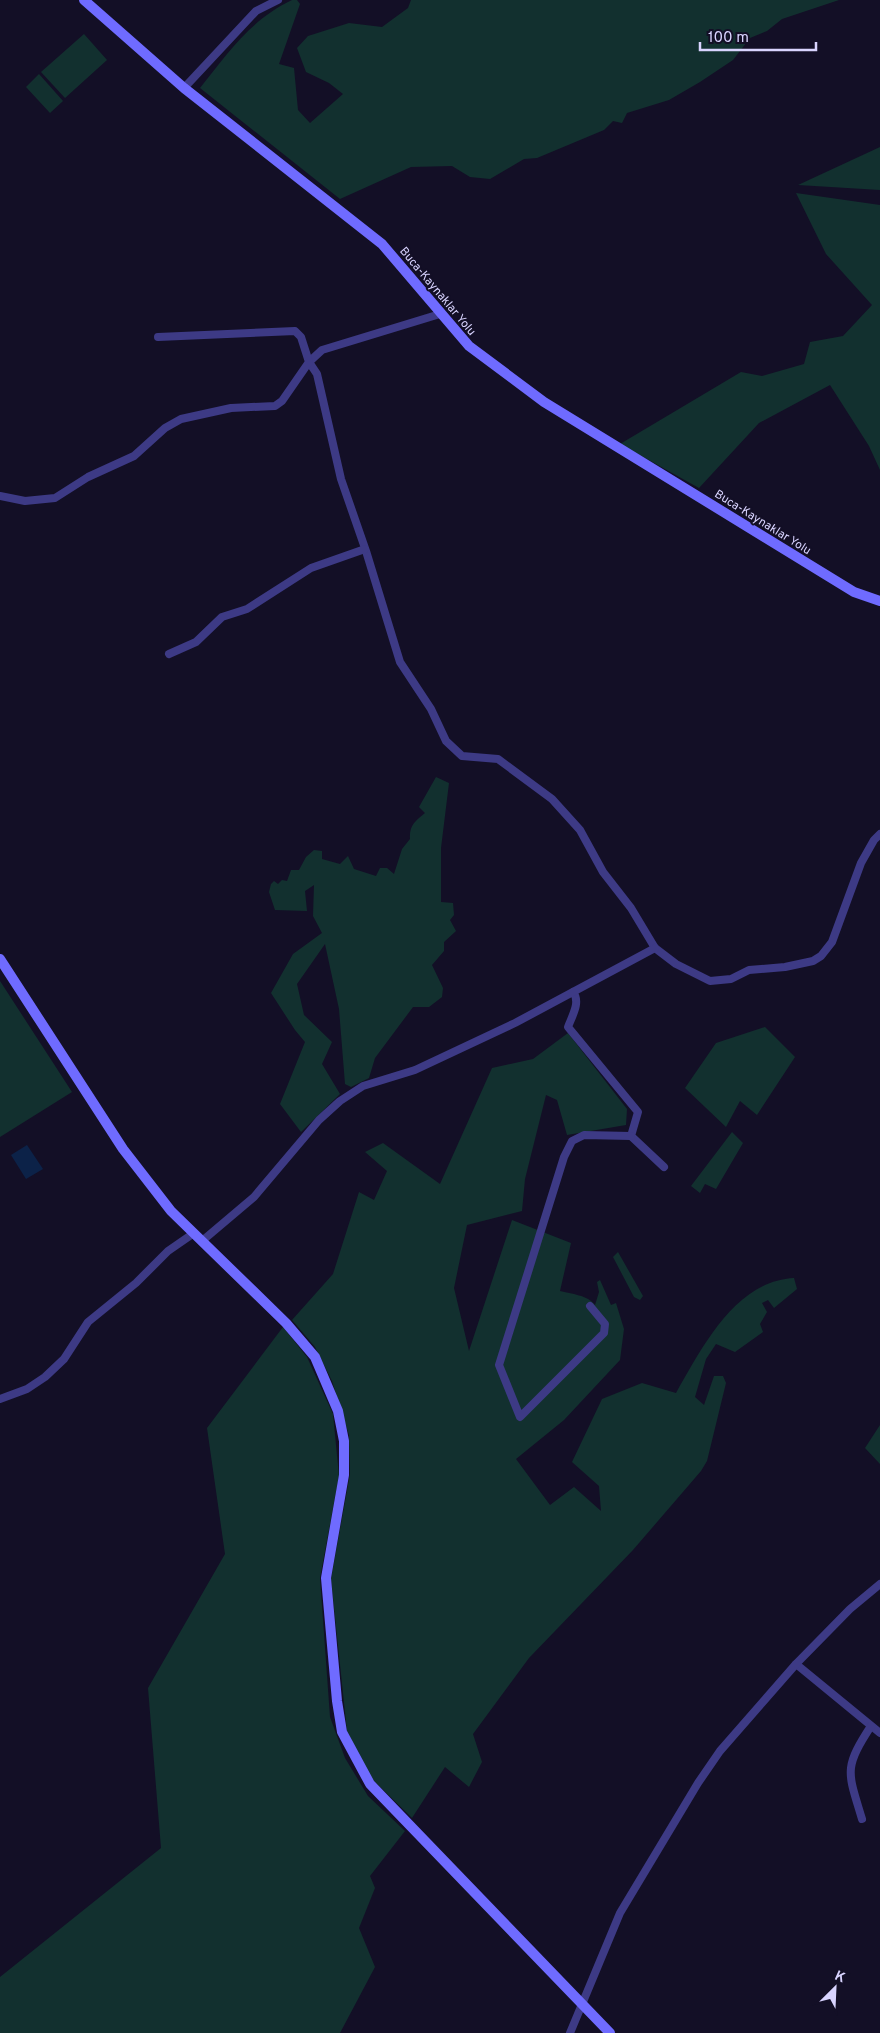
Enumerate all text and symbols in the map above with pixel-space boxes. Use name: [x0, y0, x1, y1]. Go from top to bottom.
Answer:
scale bar: [700, 20, 816, 52]
text: 100 m: [708, 29, 749, 48]
street label: Buca-Kaynaklar Yolu: [395, 244, 479, 339]
street label: Buca-Kaynaklar Yolu: [711, 487, 814, 559]
north arrow: [810, 1963, 860, 2013]
text: K: [832, 1968, 848, 1987]

